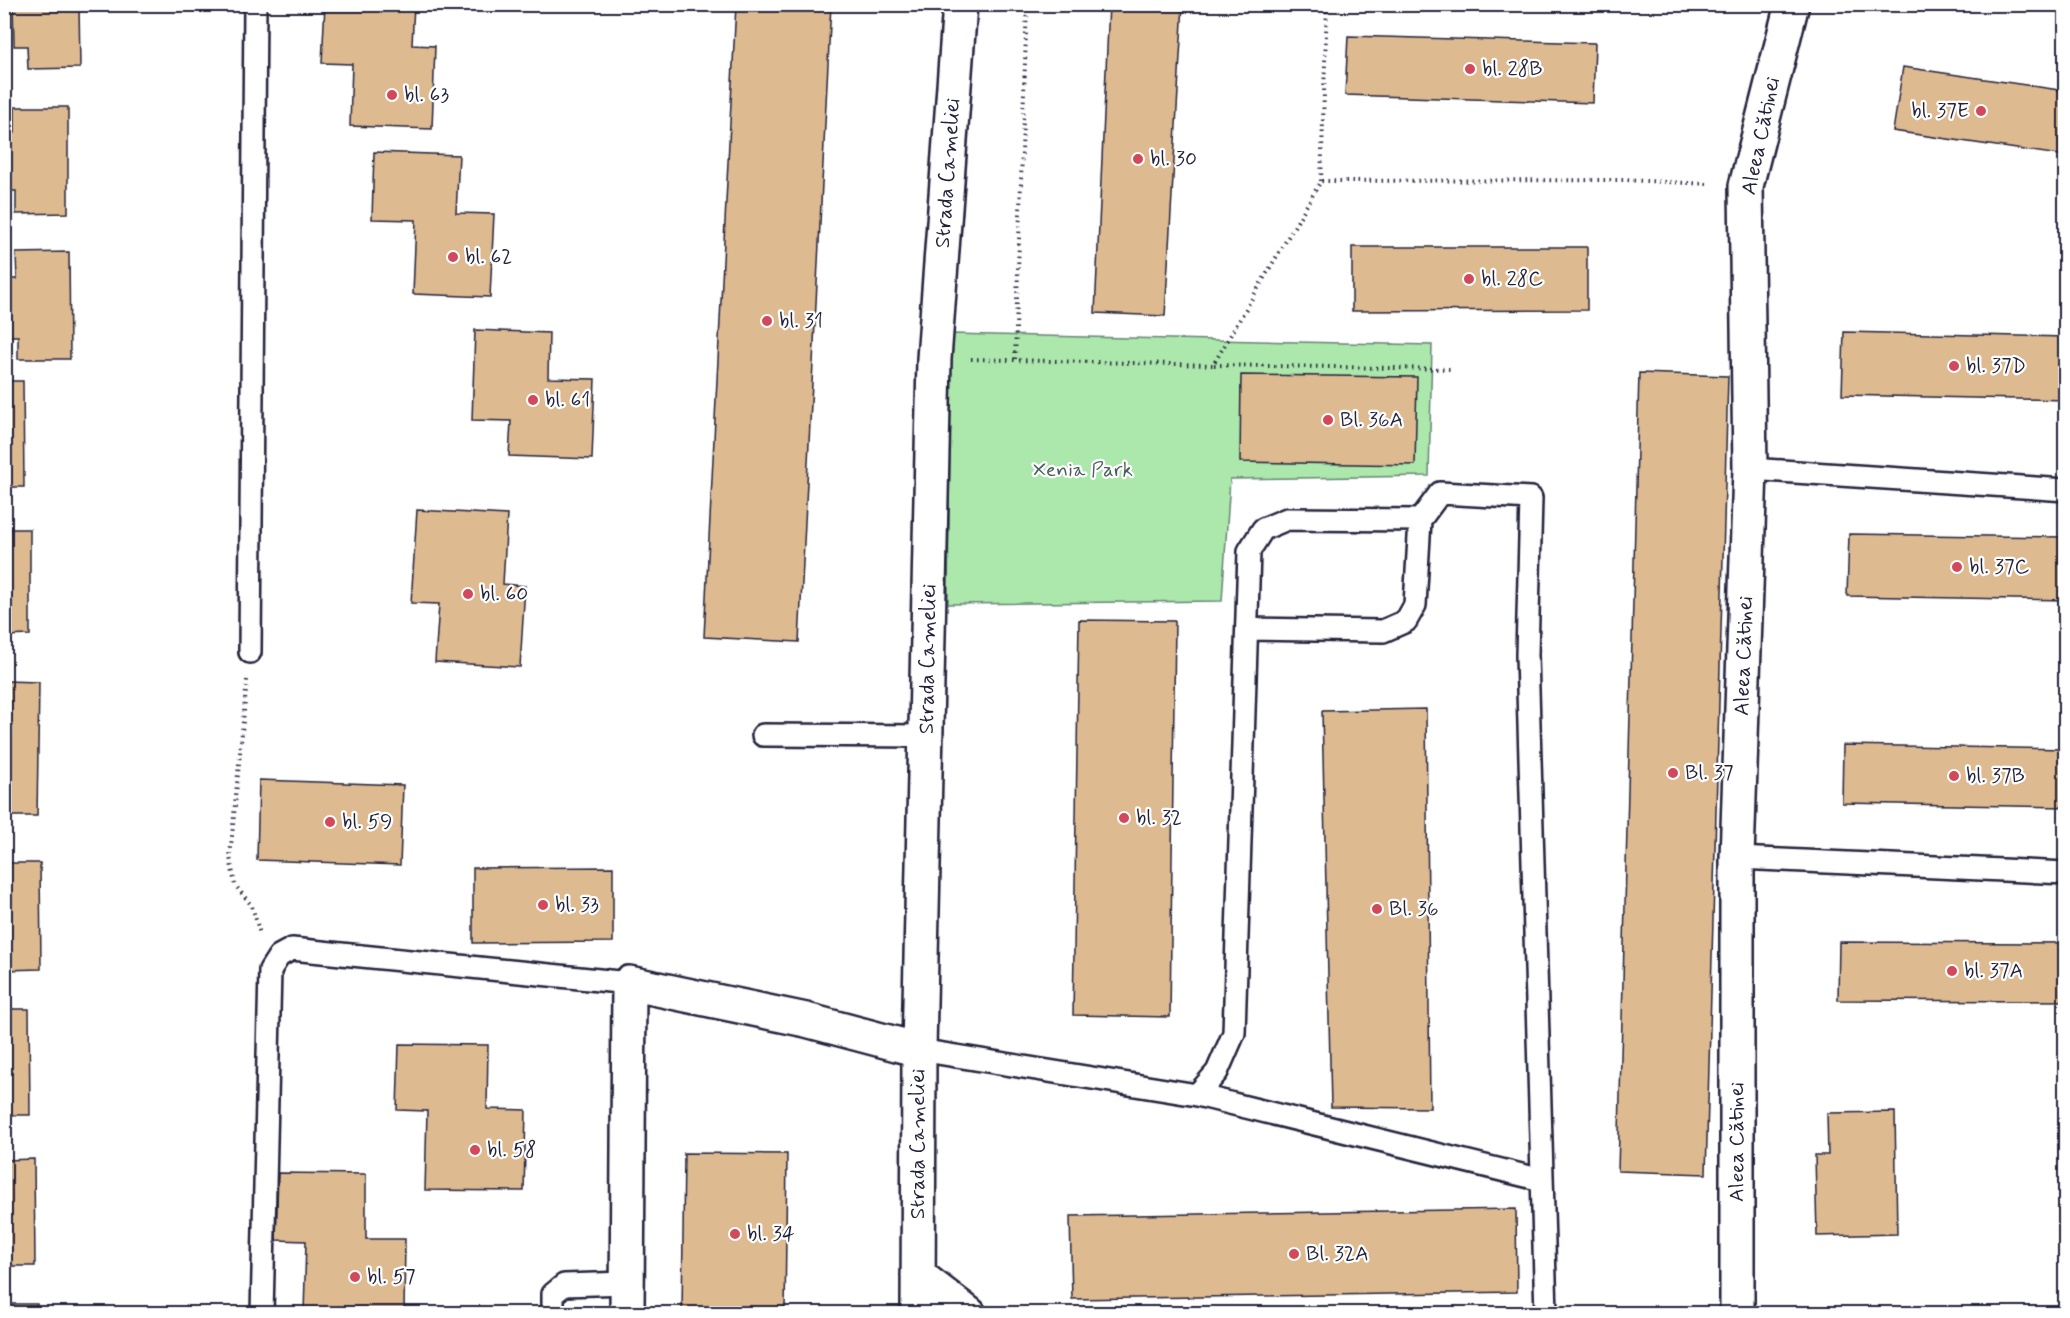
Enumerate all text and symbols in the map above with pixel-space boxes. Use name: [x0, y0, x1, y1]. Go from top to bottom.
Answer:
place label: bl. 28B: [1482, 55, 1543, 83]
marker: bl. 28B: [1463, 62, 1477, 76]
street label: Aleea Cătinei: [1735, 74, 1787, 198]
place label: bl. 63: [404, 81, 449, 109]
marker: bl. 63: [385, 88, 399, 102]
street label: Strada Cameliei: [929, 97, 967, 249]
place label: bl. 37E: [1911, 97, 1969, 125]
marker: bl. 37E: [1974, 104, 1988, 118]
place label: bl. 30: [1150, 145, 1197, 173]
marker: bl. 30: [1131, 152, 1145, 166]
place label: bl. 62: [465, 243, 512, 271]
marker: bl. 62: [446, 250, 460, 264]
place label: bl. 28C: [1481, 265, 1543, 293]
marker: bl. 28C: [1462, 272, 1476, 286]
place label: bl. 31: [779, 307, 823, 335]
marker: bl. 31: [760, 314, 774, 328]
place label: bl. 37D: [1966, 352, 2026, 380]
marker: bl. 37D: [1947, 359, 1961, 373]
place label: bl. 61: [545, 386, 590, 414]
marker: bl. 61: [526, 393, 540, 407]
place label: Bl. 36A: [1340, 406, 1403, 434]
marker: Bl. 36A: [1321, 413, 1335, 427]
park label: Xenia Park: [1033, 456, 1133, 484]
place label: bl. 37C: [1969, 553, 2030, 581]
marker: bl. 37C: [1950, 560, 1964, 574]
place label: bl. 60: [480, 580, 528, 608]
street label: Strada Cameliei: [913, 584, 943, 734]
marker: bl. 60: [461, 587, 475, 601]
street label: Aleea Cătinei: [1728, 596, 1760, 716]
place label: Bl. 37: [1685, 759, 1734, 787]
place label: bl. 37B: [1966, 762, 2025, 790]
marker: Bl. 37: [1666, 766, 1680, 780]
marker: bl. 37B: [1947, 769, 1961, 783]
place label: bl. 32: [1136, 804, 1182, 832]
place label: bl. 59: [342, 808, 393, 836]
marker: bl. 32: [1117, 811, 1131, 825]
marker: bl. 59: [323, 815, 337, 829]
place label: bl. 33: [555, 891, 599, 919]
place label: Bl. 36: [1389, 895, 1439, 923]
marker: bl. 33: [536, 898, 550, 912]
marker: Bl. 36: [1370, 902, 1384, 916]
place label: bl. 37A: [1964, 957, 2023, 985]
marker: bl. 37A: [1945, 964, 1959, 978]
street label: Strada Cameliei: [904, 1069, 932, 1219]
street label: Aleea Cătinei: [1723, 1082, 1751, 1202]
place label: bl. 58: [487, 1136, 537, 1164]
marker: bl. 58: [468, 1143, 482, 1157]
place label: bl. 34: [747, 1220, 795, 1248]
marker: bl. 34: [728, 1227, 742, 1241]
place label: Bl. 32A: [1306, 1240, 1369, 1268]
marker: Bl. 32A: [1287, 1247, 1301, 1261]
place label: bl. 57: [367, 1263, 416, 1291]
marker: bl. 57: [348, 1270, 362, 1284]

